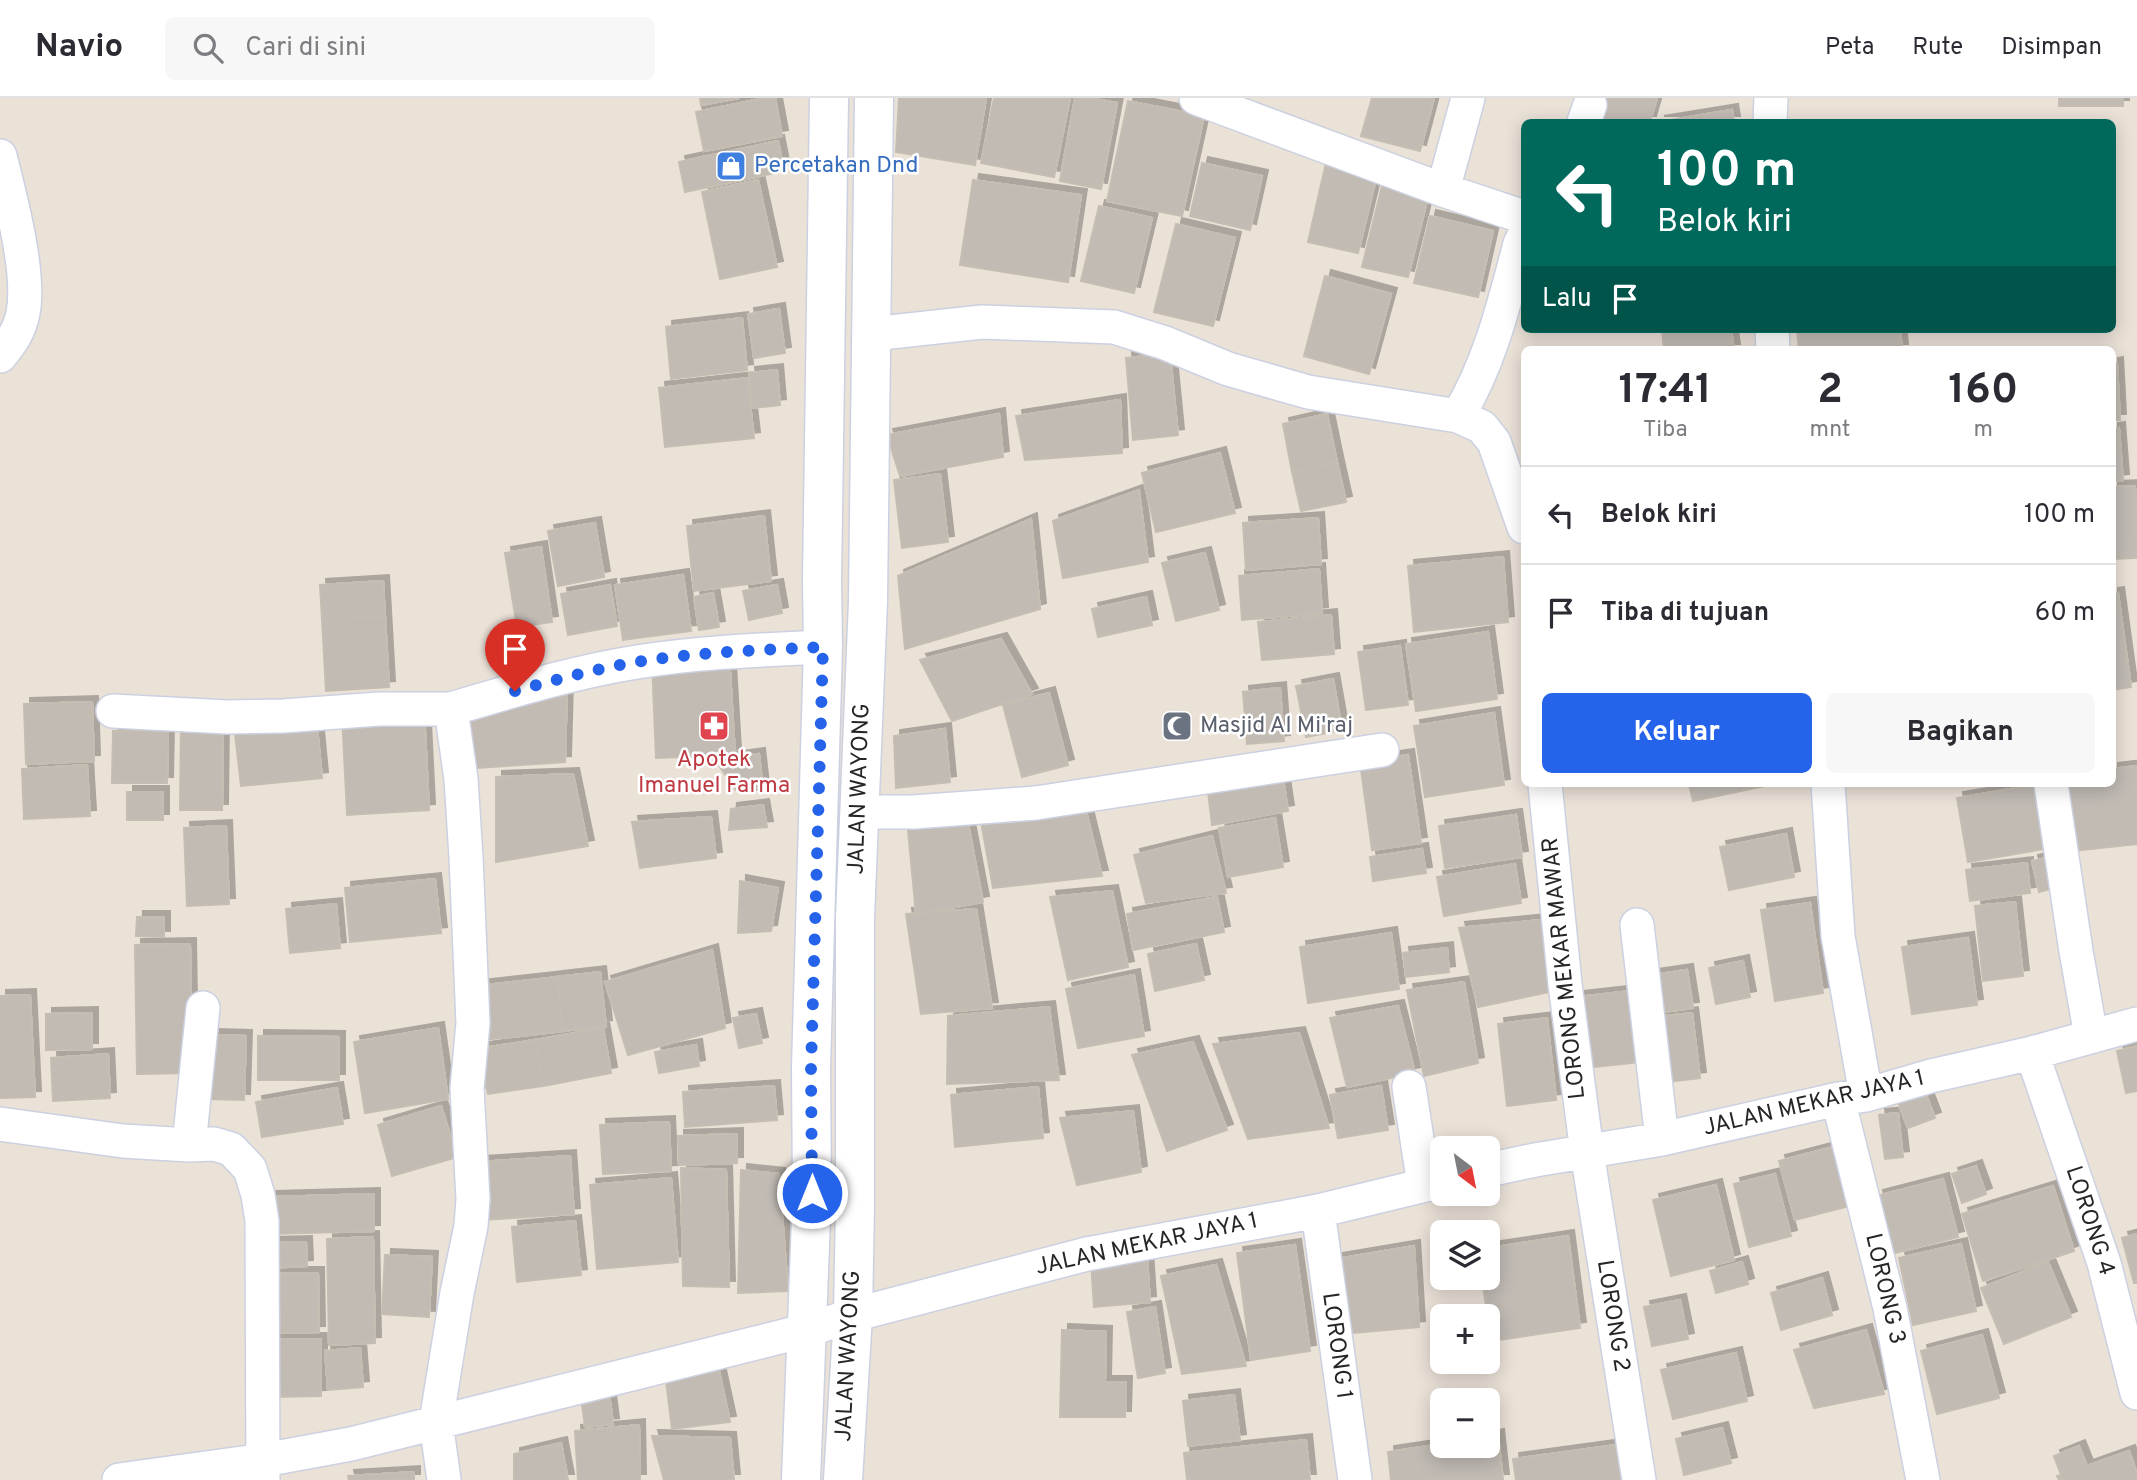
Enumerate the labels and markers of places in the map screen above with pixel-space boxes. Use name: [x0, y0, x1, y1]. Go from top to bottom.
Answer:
shop icon: Percetakan Dnd: [714, 149, 748, 183]
place label: Percetakan Dnd: [754, 152, 918, 181]
pin: [485, 619, 545, 691]
pharmacy icon: Apotek Imanuel Farma: [697, 709, 731, 743]
mosque icon: Masjid Al Mi'raj: [1160, 709, 1194, 743]
place label: Masjid Al Mi'raj: [1200, 712, 1353, 741]
place label: Apotek Imanuel Farma: [638, 746, 790, 801]

